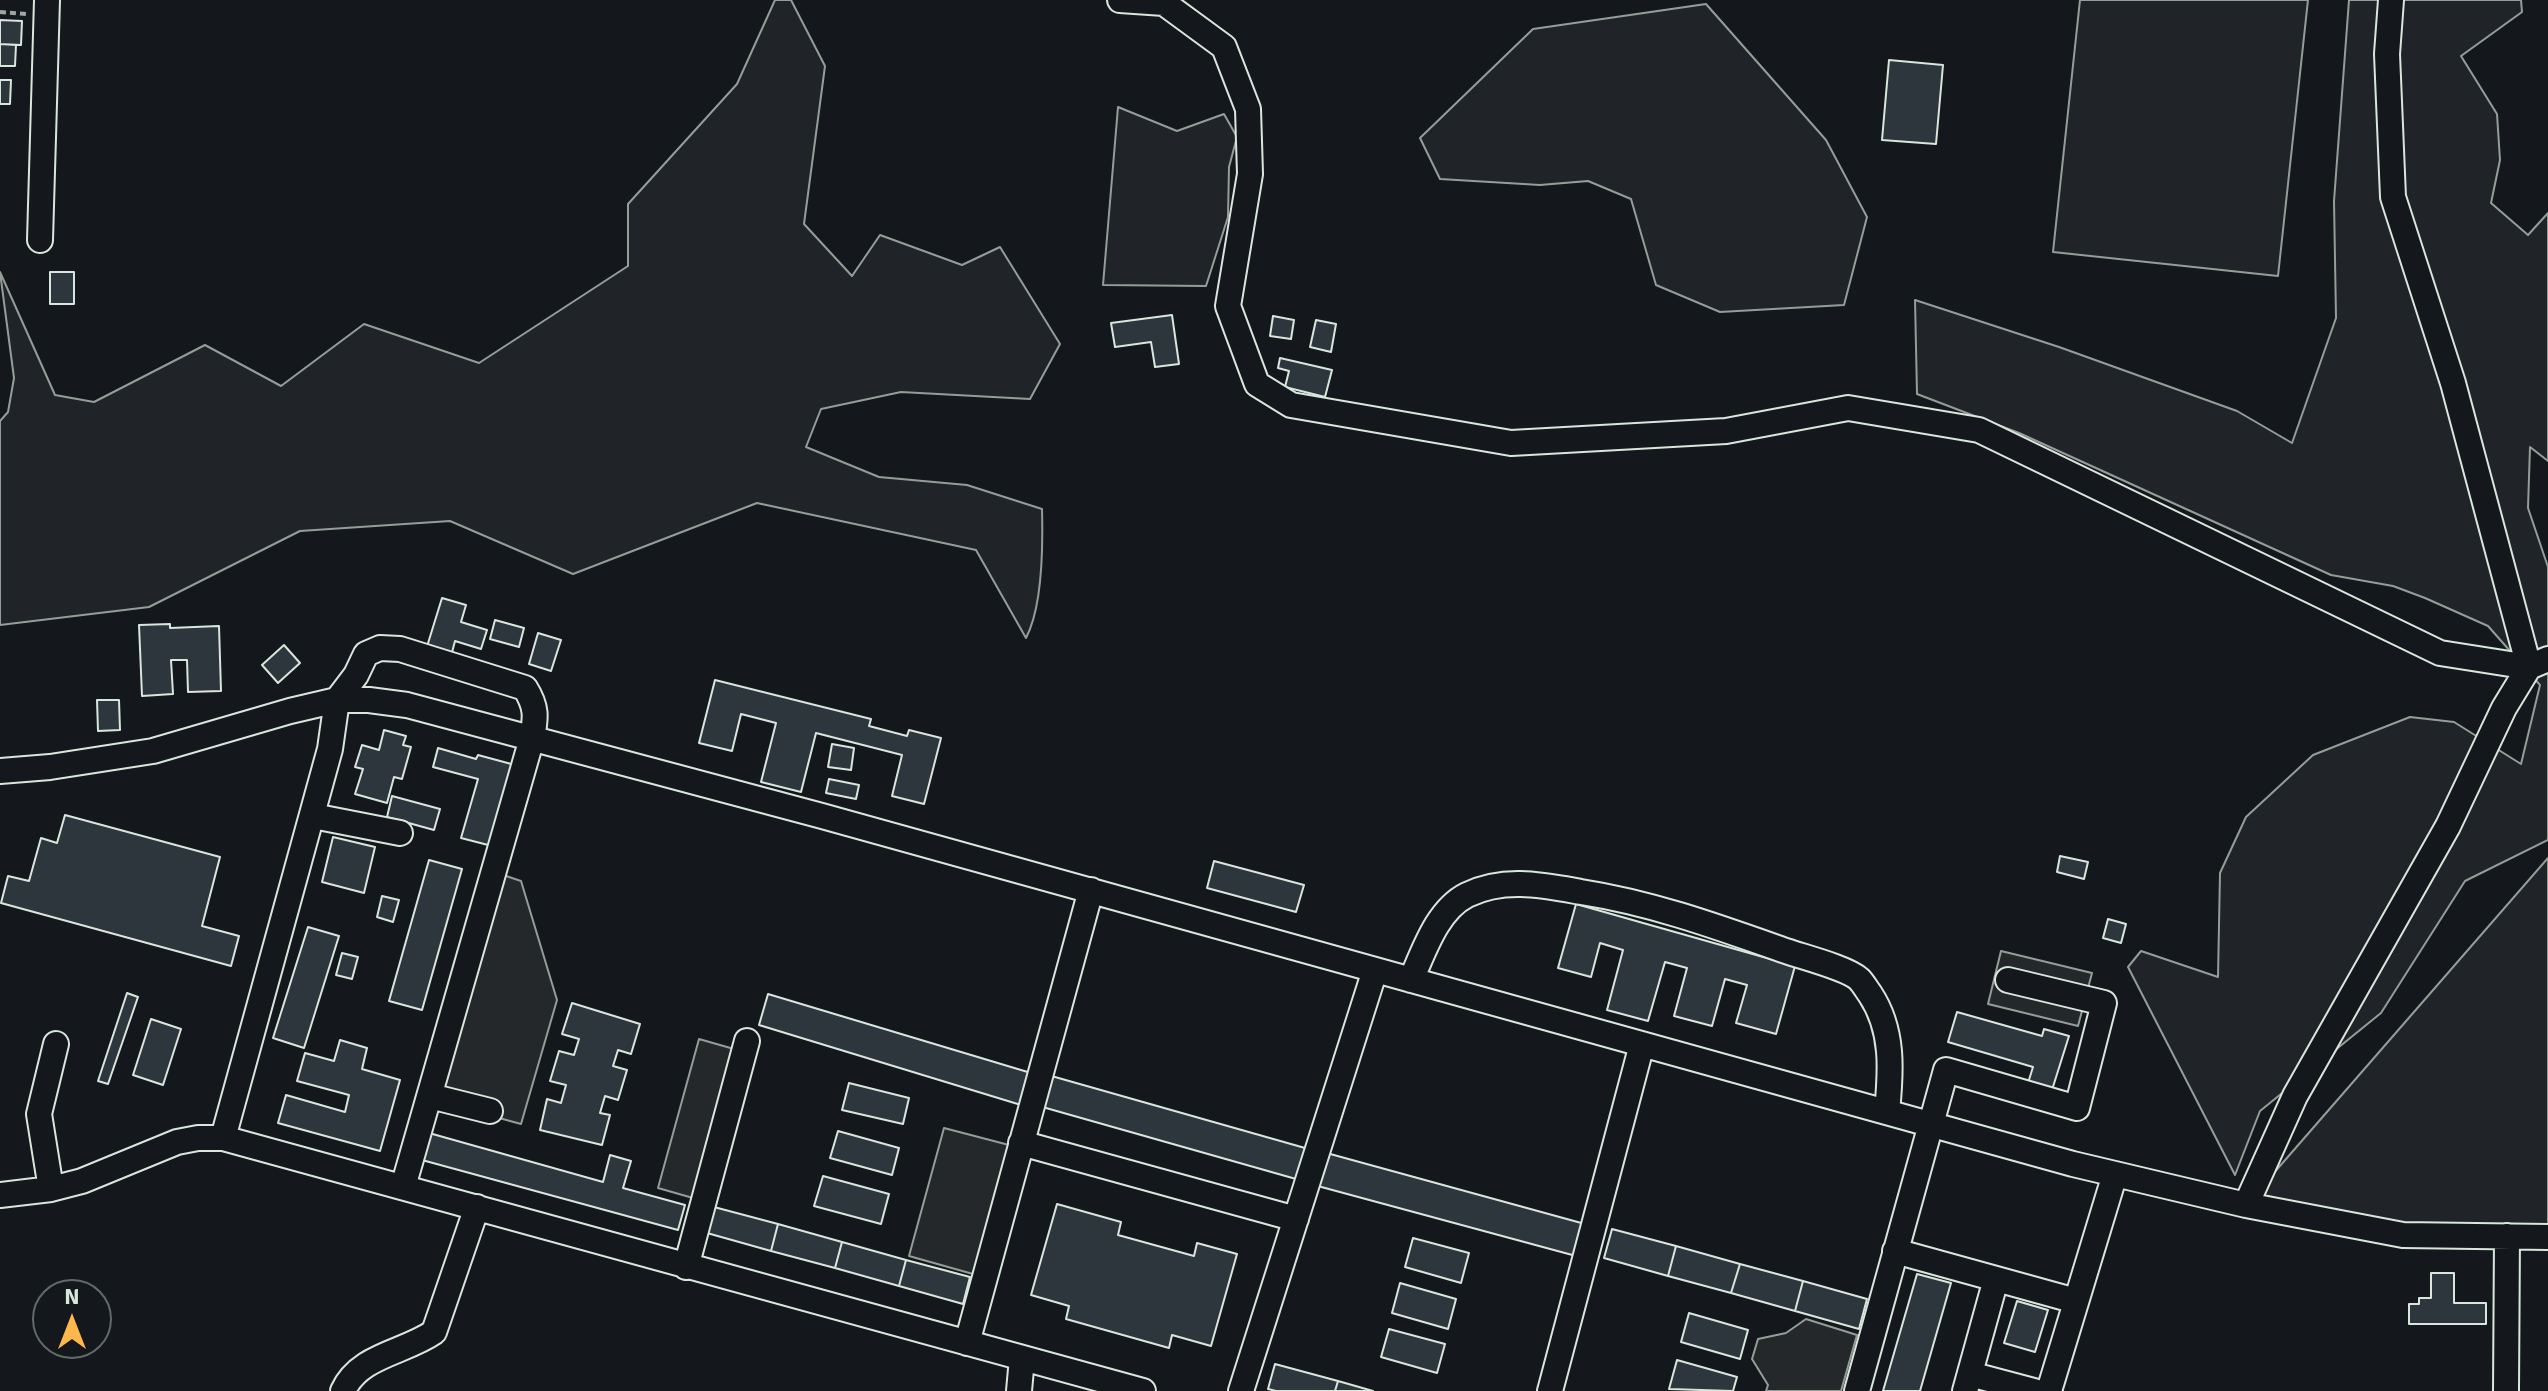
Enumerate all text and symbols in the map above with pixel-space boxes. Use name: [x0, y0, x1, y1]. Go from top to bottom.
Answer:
north arrow: [32, 1279, 112, 1359]
text: N: [64, 1283, 80, 1310]

